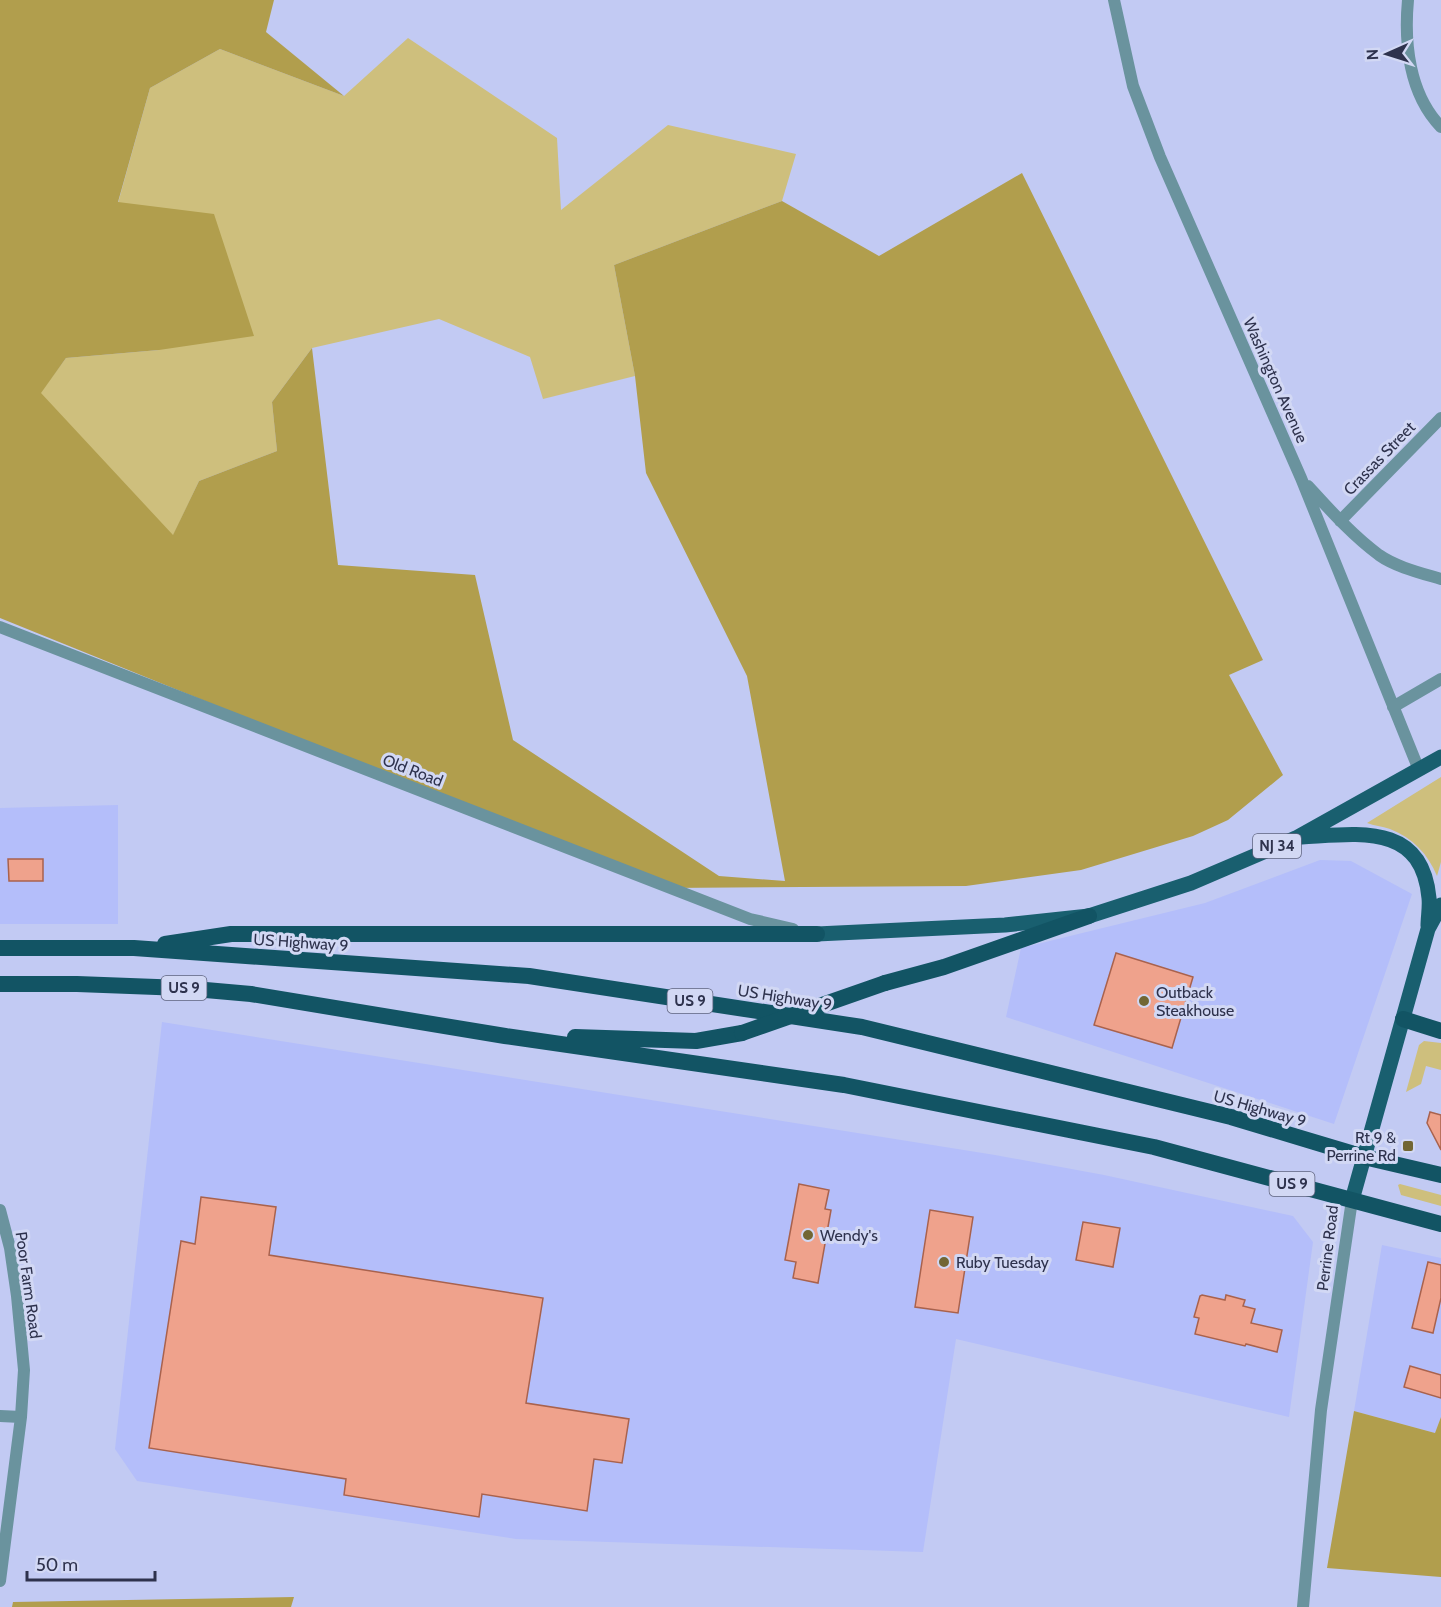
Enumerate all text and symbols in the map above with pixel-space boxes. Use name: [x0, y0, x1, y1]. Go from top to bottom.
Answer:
north arrow: [1357, 24, 1417, 84]
text: N: [1363, 49, 1382, 61]
street label: Washington Avenue: [1239, 315, 1312, 446]
street label: Crassas Street: [1340, 417, 1419, 499]
street label: Old Road: [380, 750, 446, 791]
road number: NJ 34: [1253, 834, 1301, 858]
street label: US Highway 9: [253, 930, 349, 955]
road number: US 9: [162, 976, 207, 1000]
street label: US Highway 9: [736, 981, 833, 1014]
place label: Outback Steakhouse: [1156, 983, 1234, 1020]
road number: US 9: [668, 989, 712, 1013]
marker: Outback Steakhouse: [1137, 994, 1151, 1008]
street label: US Highway 9: [1211, 1086, 1308, 1131]
place label: Rt 9 & Perrine Rd: [1326, 1128, 1396, 1165]
marker: Rt 9 & Perrine Rd: [1401, 1139, 1415, 1153]
road number: US 9: [1270, 1172, 1314, 1196]
street label: Perrine Road: [1313, 1204, 1342, 1292]
place label: Wendy's: [820, 1226, 878, 1245]
marker: Wendy's: [801, 1228, 815, 1242]
street label: Poor Farm Road: [12, 1230, 45, 1340]
place label: Ruby Tuesday: [956, 1253, 1049, 1272]
marker: Ruby Tuesday: [937, 1255, 951, 1269]
scale bar: [27, 1544, 154, 1582]
text: 50 m: [36, 1554, 78, 1576]

